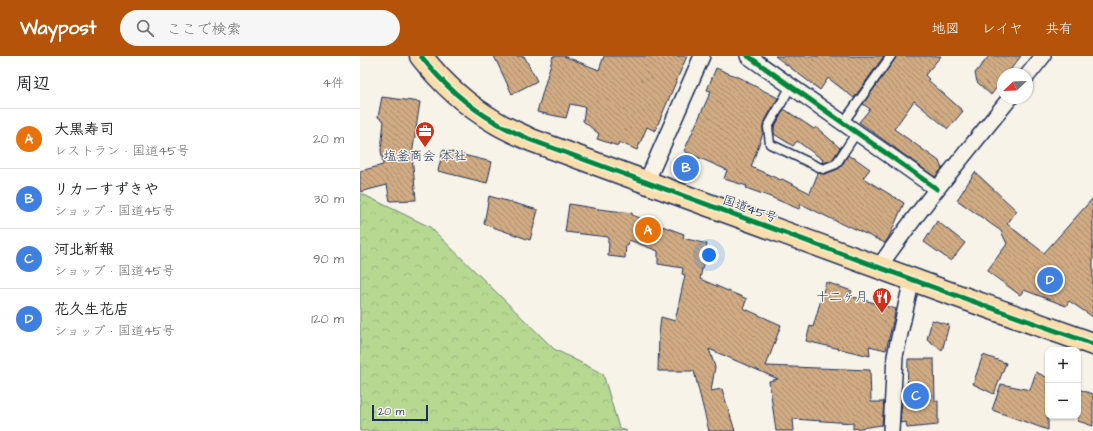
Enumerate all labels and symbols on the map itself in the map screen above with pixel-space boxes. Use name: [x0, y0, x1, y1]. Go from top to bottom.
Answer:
north arrow: [997, 68, 1033, 104]
office icon: 塩釜商会 本社: [414, 120, 436, 148]
place label: 塩釜商会 本社: [383, 147, 467, 165]
pin: B: [673, 153, 699, 183]
street label: 国道45号: [720, 191, 780, 227]
pin: A: [635, 215, 661, 245]
your location: [699, 245, 719, 265]
pin: D: [1037, 265, 1063, 295]
restaurant icon: 十二ヶ月: [871, 286, 893, 314]
place label: 十二ヶ月: [816, 288, 868, 306]
pin: C: [903, 381, 929, 411]
scale bar: [372, 403, 428, 422]

